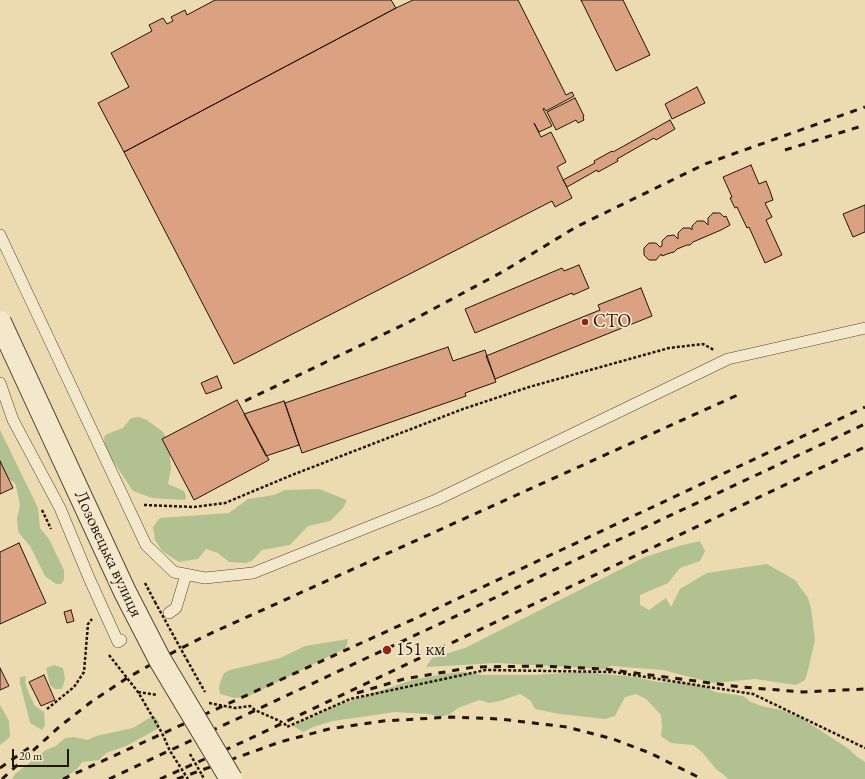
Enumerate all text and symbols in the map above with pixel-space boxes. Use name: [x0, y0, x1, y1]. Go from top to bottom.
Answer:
place label: СТО: [593, 311, 631, 333]
marker: СТО: [580, 317, 590, 327]
street label: Лозовецька вулиця: [69, 487, 147, 621]
place label: 151 км: [396, 639, 445, 661]
marker: 151 км: [381, 644, 393, 656]
scale bar: [14, 741, 71, 767]
text: 20 m: [19, 748, 42, 764]

